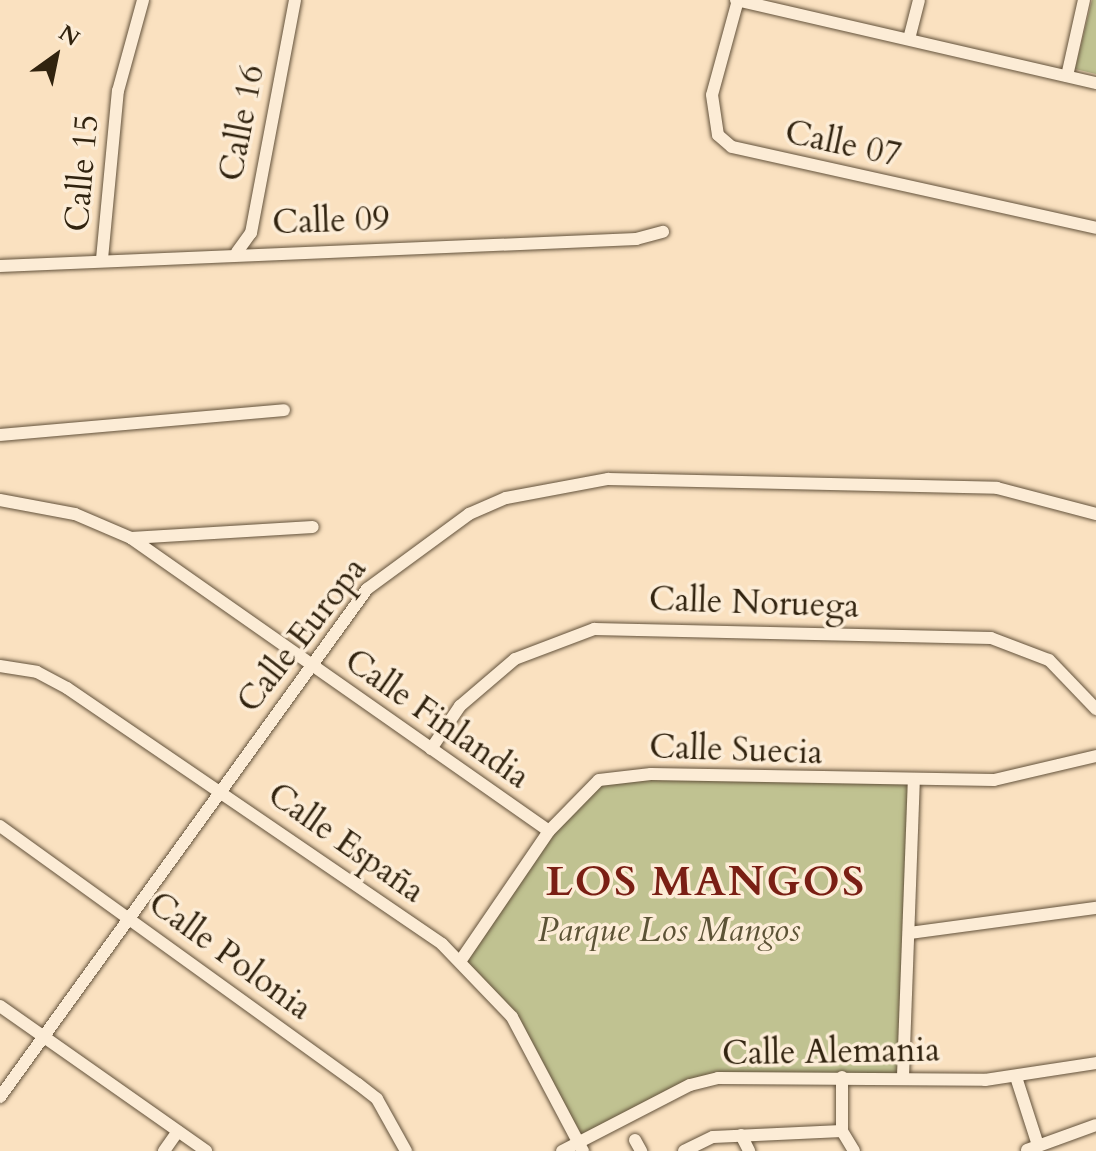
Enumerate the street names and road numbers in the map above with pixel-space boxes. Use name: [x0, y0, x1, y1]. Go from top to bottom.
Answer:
street label: Calle 16: [211, 61, 273, 185]
street label: Calle 07: [781, 112, 905, 176]
street label: Calle 15: [57, 113, 107, 233]
street label: Calle 09: [272, 199, 390, 243]
street label: Calle Europa: [229, 549, 375, 721]
street label: Calle Noruega: [648, 579, 860, 627]
street label: Calle Finlandia: [337, 640, 537, 798]
street label: Calle Suecia: [649, 727, 823, 773]
street label: Calle España: [260, 774, 432, 912]
street label: Calle Polonia: [140, 883, 320, 1029]
street label: Calle Alemania: [722, 1030, 940, 1074]

